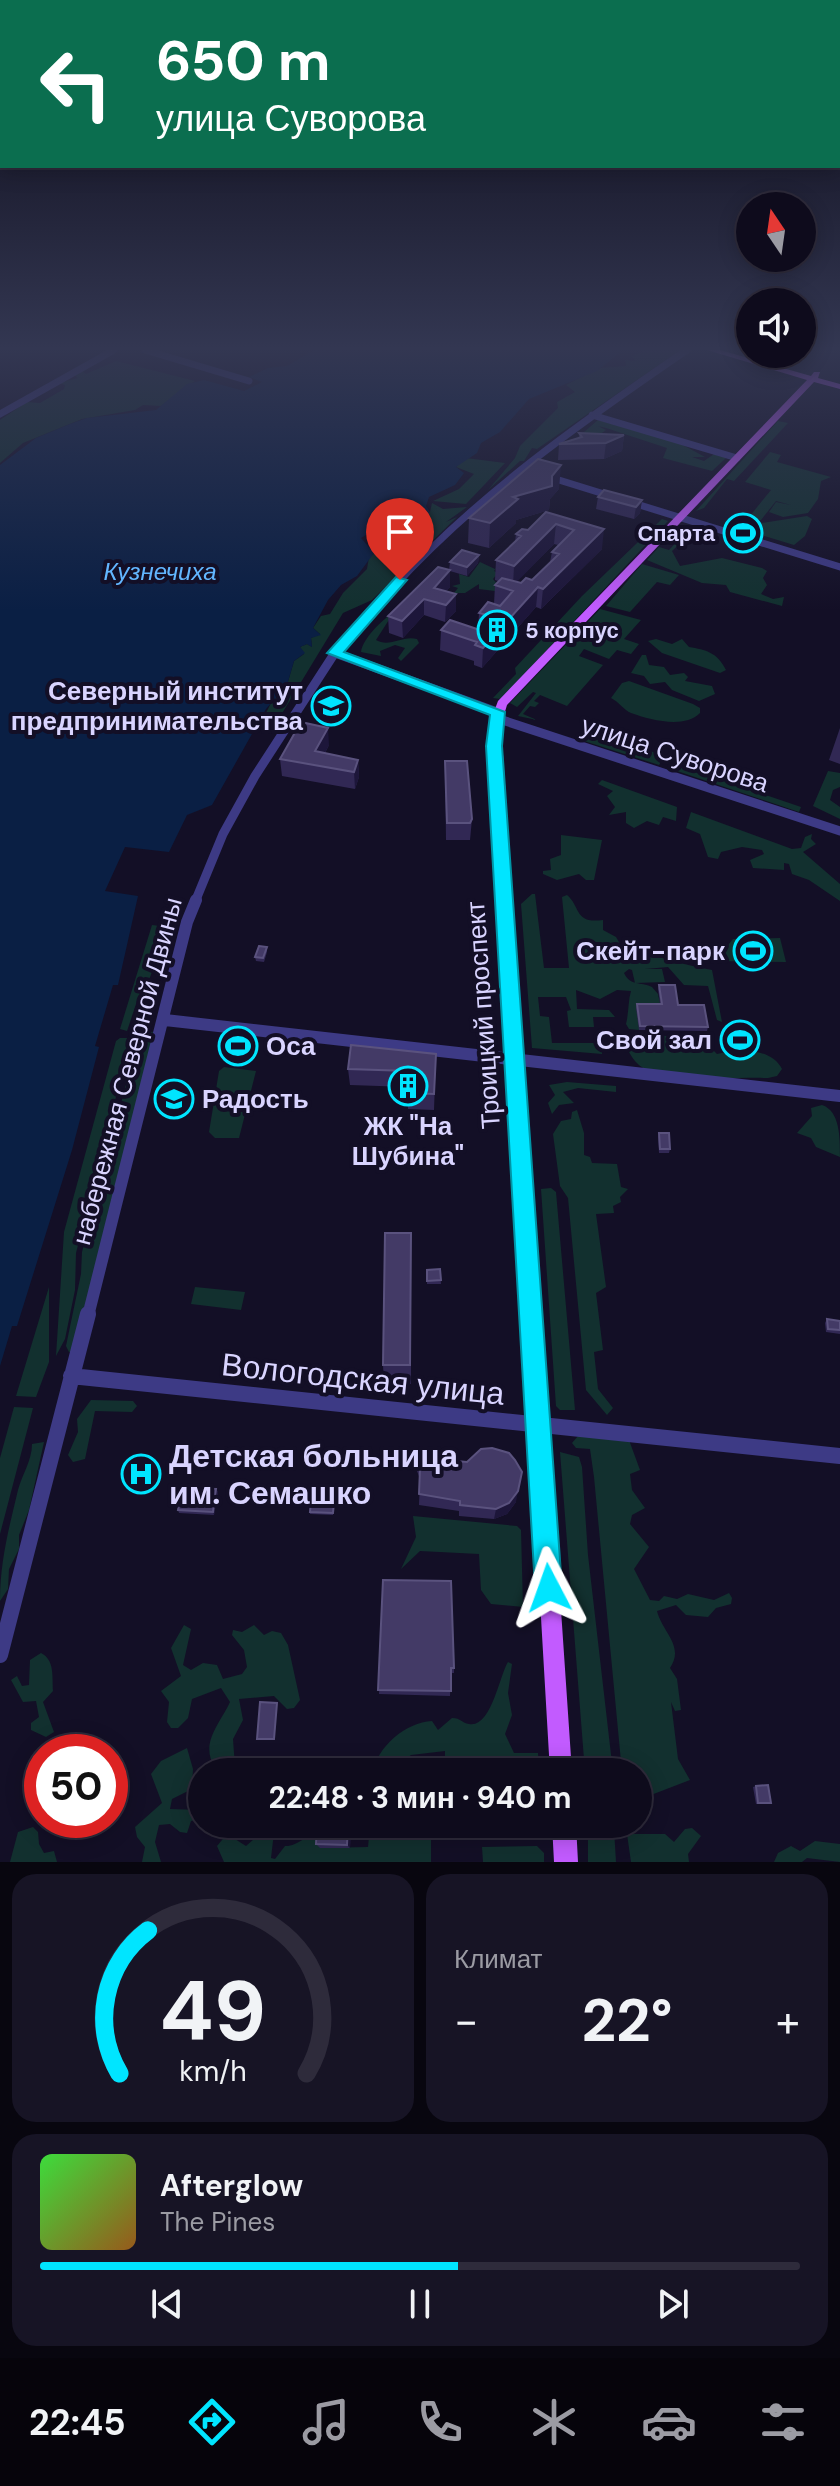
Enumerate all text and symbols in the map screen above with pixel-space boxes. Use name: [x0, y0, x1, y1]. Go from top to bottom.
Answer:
text: 650 m: [156, 24, 331, 97]
icon: left: [24, 32, 128, 136]
text: улица Суворова: [156, 95, 426, 142]
north arrow: [736, 192, 816, 272]
map controls: [736, 192, 816, 368]
button: sound: [736, 288, 816, 368]
pin: [366, 498, 434, 580]
icon: arrive: [378, 510, 422, 554]
sports icon: Спарта: [722, 512, 764, 554]
place label: Спарта: [637, 519, 716, 548]
water label: Кузнечиха: [103, 556, 217, 587]
building icon: 5 корпус: [476, 609, 518, 651]
place label: 5 корпус: [525, 616, 619, 645]
place label: Северный институт предпринимательства: [11, 674, 304, 738]
school or university icon: Северный институт предпринимательства: [310, 685, 352, 727]
street label: улица Суворова: [577, 708, 774, 800]
street label: набережная Северной Двины: [64, 893, 190, 1249]
street label: Троицкий проспект: [458, 900, 508, 1130]
sports icon: Скейт-парк: [732, 930, 774, 972]
place label: Скейт-парк: [576, 934, 726, 968]
sports icon: Свой зал: [719, 1019, 761, 1061]
place label: Свой зал: [596, 1023, 712, 1057]
sports icon: Оса: [217, 1025, 259, 1067]
place label: Оса: [266, 1029, 316, 1063]
building icon: ЖК "На Шубина": [387, 1065, 429, 1107]
school or university icon: Радость: [153, 1078, 195, 1120]
place label: Радость: [202, 1082, 309, 1116]
place label: ЖК "На Шубина": [352, 1109, 464, 1173]
street label: Вологодская улица: [219, 1343, 507, 1415]
place label: Детская больница им. Семашко: [169, 1435, 458, 1514]
hospital icon: Детская больница им. Семашко: [120, 1453, 162, 1495]
position arrow: [507, 1546, 591, 1630]
speed limit sign: 50: [24, 1734, 128, 1838]
text: 22:48 · 3 мин · 940 m: [269, 1778, 571, 1817]
text: Климат: [454, 1942, 543, 1976]
text: 49: [160, 1957, 266, 2066]
text: 22°: [581, 1981, 673, 2060]
text: −: [454, 1992, 478, 2050]
text: +: [776, 1992, 800, 2050]
text: km/h: [179, 2053, 247, 2090]
text: Afterglow: [160, 2166, 303, 2205]
text: The Pines: [160, 2205, 275, 2239]
icon: previous: [145, 2282, 189, 2326]
icon: pause: [398, 2282, 442, 2326]
icon: next: [651, 2282, 695, 2326]
icon: directions: [184, 2394, 240, 2450]
icon: music: [298, 2394, 354, 2450]
icon: phone: [412, 2394, 468, 2450]
icon: climate: [526, 2394, 582, 2450]
icon: car: [641, 2394, 697, 2450]
icon: filters: [755, 2394, 811, 2450]
text: 22:45: [29, 2399, 126, 2446]

